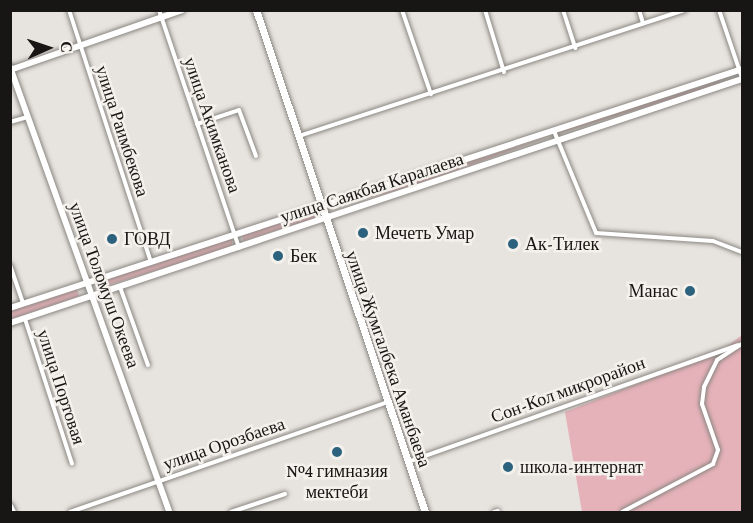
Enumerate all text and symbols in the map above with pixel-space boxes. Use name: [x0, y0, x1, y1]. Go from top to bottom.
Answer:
north arrow: [18, 18, 78, 78]
text: С: [58, 41, 75, 53]
street label: улица Акимканова: [179, 54, 245, 196]
street label: улица Раимбекова: [91, 63, 153, 199]
street label: улица Саякбая Каралаева: [278, 148, 466, 228]
street label: улица Толомуш Океева: [64, 199, 144, 371]
place label: Мечеть Умар: [375, 222, 474, 244]
marker: Мечеть Умар: [356, 226, 370, 240]
place label: ГОВД: [124, 228, 171, 250]
marker: ГОВД: [105, 232, 119, 246]
place label: Ак-Тилек: [525, 233, 599, 255]
marker: Ак-Тилек: [506, 237, 520, 251]
place label: Бек: [290, 245, 317, 267]
street label: улица Жумгалбека Аманбаева: [341, 248, 435, 470]
marker: Бек: [271, 249, 285, 263]
place label: Манас: [628, 280, 678, 302]
marker: Манас: [683, 284, 697, 298]
street label: улица Портовая: [32, 327, 90, 447]
street label: Сон-Кол микрорайон: [488, 352, 648, 428]
street label: улица Орозбаева: [160, 413, 288, 475]
marker: №4 гимназия мектеби: [330, 445, 344, 459]
place label: школа-интернат: [520, 456, 643, 478]
marker: школа-интернат: [501, 460, 515, 474]
place label: №4 гимназия мектеби: [286, 461, 388, 504]

